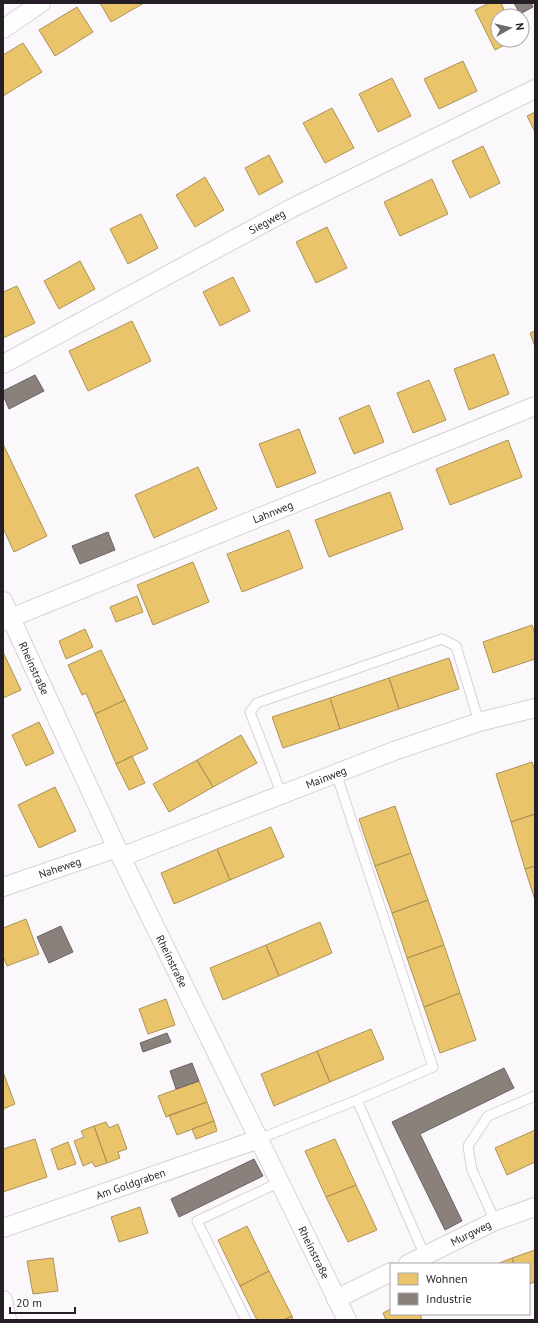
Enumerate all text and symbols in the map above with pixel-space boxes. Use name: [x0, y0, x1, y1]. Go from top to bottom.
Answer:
north arrow: [490, 8, 530, 48]
text: N: [512, 22, 527, 31]
street label: Siegweg: [246, 206, 288, 237]
street label: Lahnweg: [251, 498, 295, 526]
street label: Rheinstraße: [16, 639, 52, 697]
street label: Mainweg: [304, 763, 349, 792]
street label: Naheweg: [37, 854, 83, 881]
street label: Rheinstraße: [153, 933, 191, 990]
street label: Am Goldgraben: [94, 1165, 167, 1202]
street label: Murgweg: [448, 1217, 494, 1249]
street label: Rheinstraße: [295, 1224, 333, 1281]
legend: [390, 1263, 530, 1315]
text: Wohnen: [426, 1271, 468, 1286]
scale bar: [10, 1289, 75, 1315]
text: Industrie: [426, 1291, 472, 1306]
text: 20 m: [16, 1295, 42, 1310]

